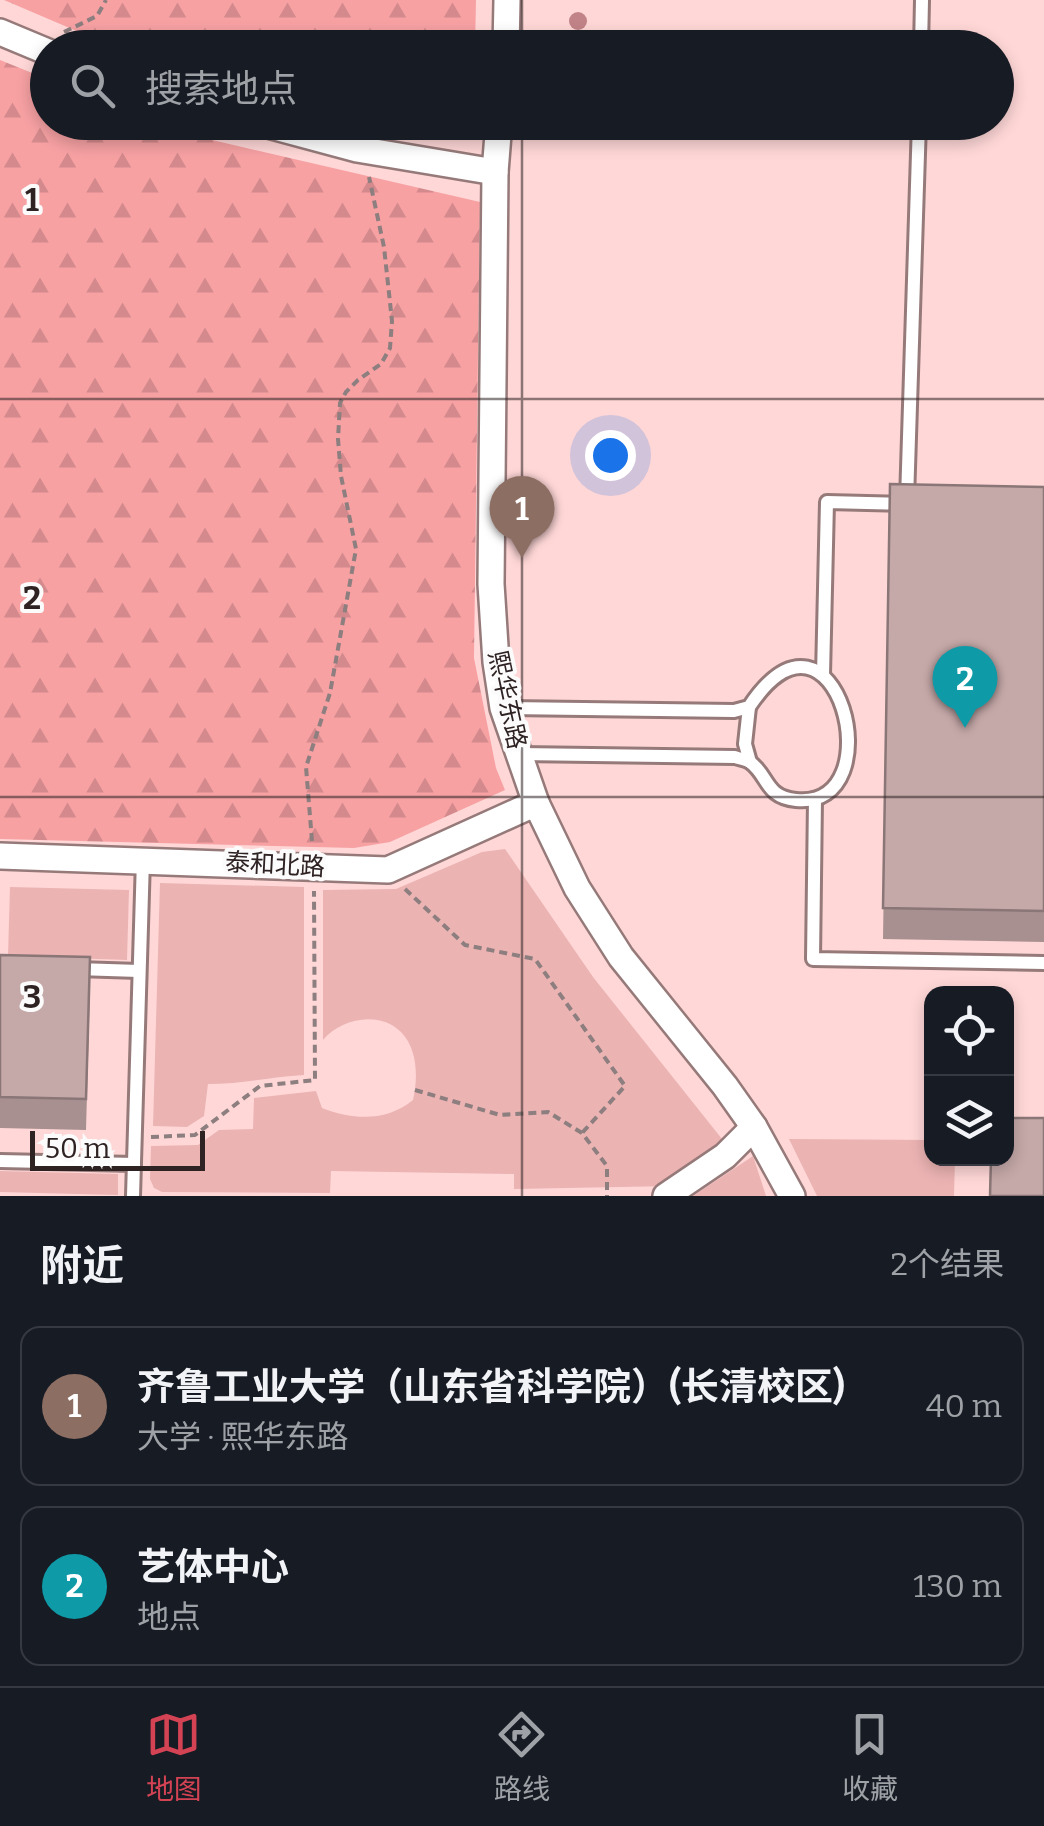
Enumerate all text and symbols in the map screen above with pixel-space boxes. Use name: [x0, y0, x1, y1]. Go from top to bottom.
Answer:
search box: [30, 30, 1014, 140]
icon: search: [65, 58, 120, 113]
text: 搜索地点: [145, 66, 297, 112]
text: 1: [25, 181, 39, 219]
your location: [585, 430, 636, 481]
pin: 1: [490, 476, 554, 558]
text: 2: [23, 579, 41, 617]
pin: 2: [932, 646, 998, 728]
street label: 熙华东路: [482, 648, 532, 752]
street label: 泰和北路: [224, 847, 326, 883]
text: 3: [23, 978, 41, 1016]
map controls: [924, 986, 1014, 1166]
button: locate: [924, 986, 1014, 1076]
button: layers: [924, 1076, 1014, 1166]
scale bar: [30, 1126, 205, 1170]
text: 50 m: [45, 1132, 110, 1165]
text: 附近: [40, 1241, 124, 1291]
text: 2个结果: [891, 1245, 1004, 1283]
text: 齐鲁工业大学（山东省科学院）(长清校区): [137, 1364, 845, 1410]
text: 1: [68, 1387, 81, 1425]
text: 40 m: [926, 1387, 1002, 1425]
text: 大学 · 熙华东路: [137, 1418, 349, 1456]
text: 艺体中心: [137, 1544, 289, 1590]
text: 2: [65, 1567, 84, 1605]
text: 130 m: [913, 1567, 1002, 1605]
text: 地点: [137, 1598, 201, 1636]
tab: 地图: [146, 1707, 202, 1807]
tab: 路线: [494, 1707, 550, 1807]
tab: 收藏: [842, 1707, 898, 1807]

